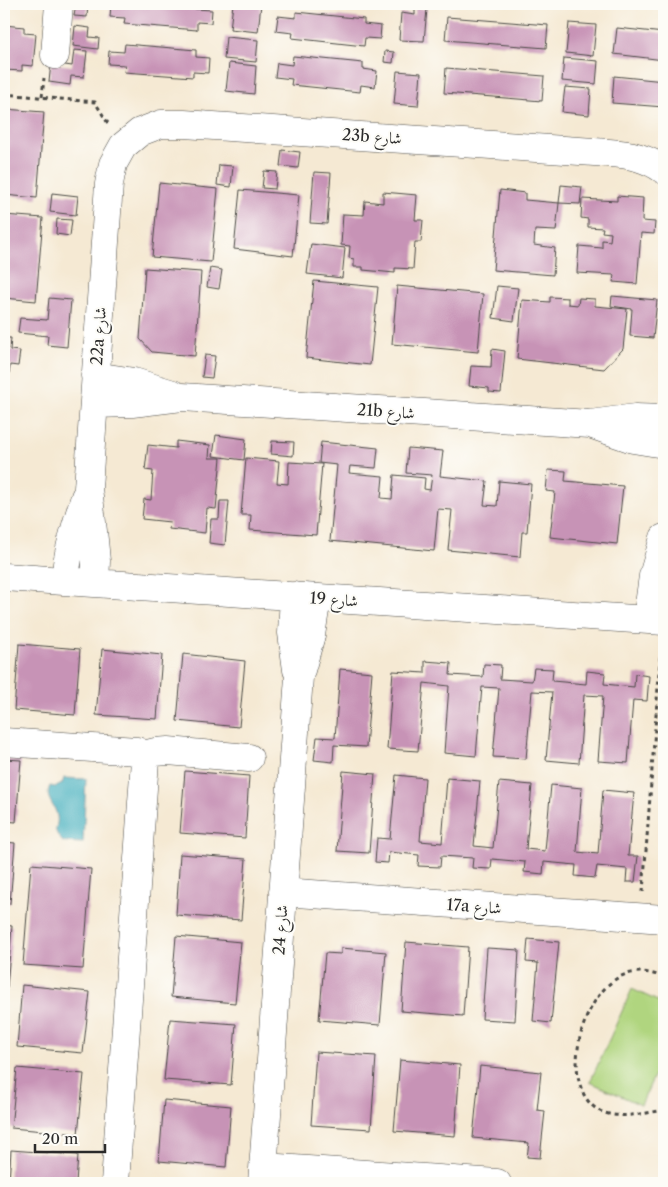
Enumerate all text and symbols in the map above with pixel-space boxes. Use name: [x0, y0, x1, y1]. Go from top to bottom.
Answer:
street label: 23b شارع: [341, 124, 402, 152]
street label: 22a شارع: [86, 306, 114, 366]
street label: 21b شارع: [356, 399, 415, 427]
street label: شارع 19: [309, 587, 359, 615]
street label: 17a شارع: [446, 894, 502, 922]
street label: شارع 24: [268, 904, 296, 956]
scale bar: [35, 1122, 105, 1154]
text: 20 m: [42, 1129, 78, 1148]

